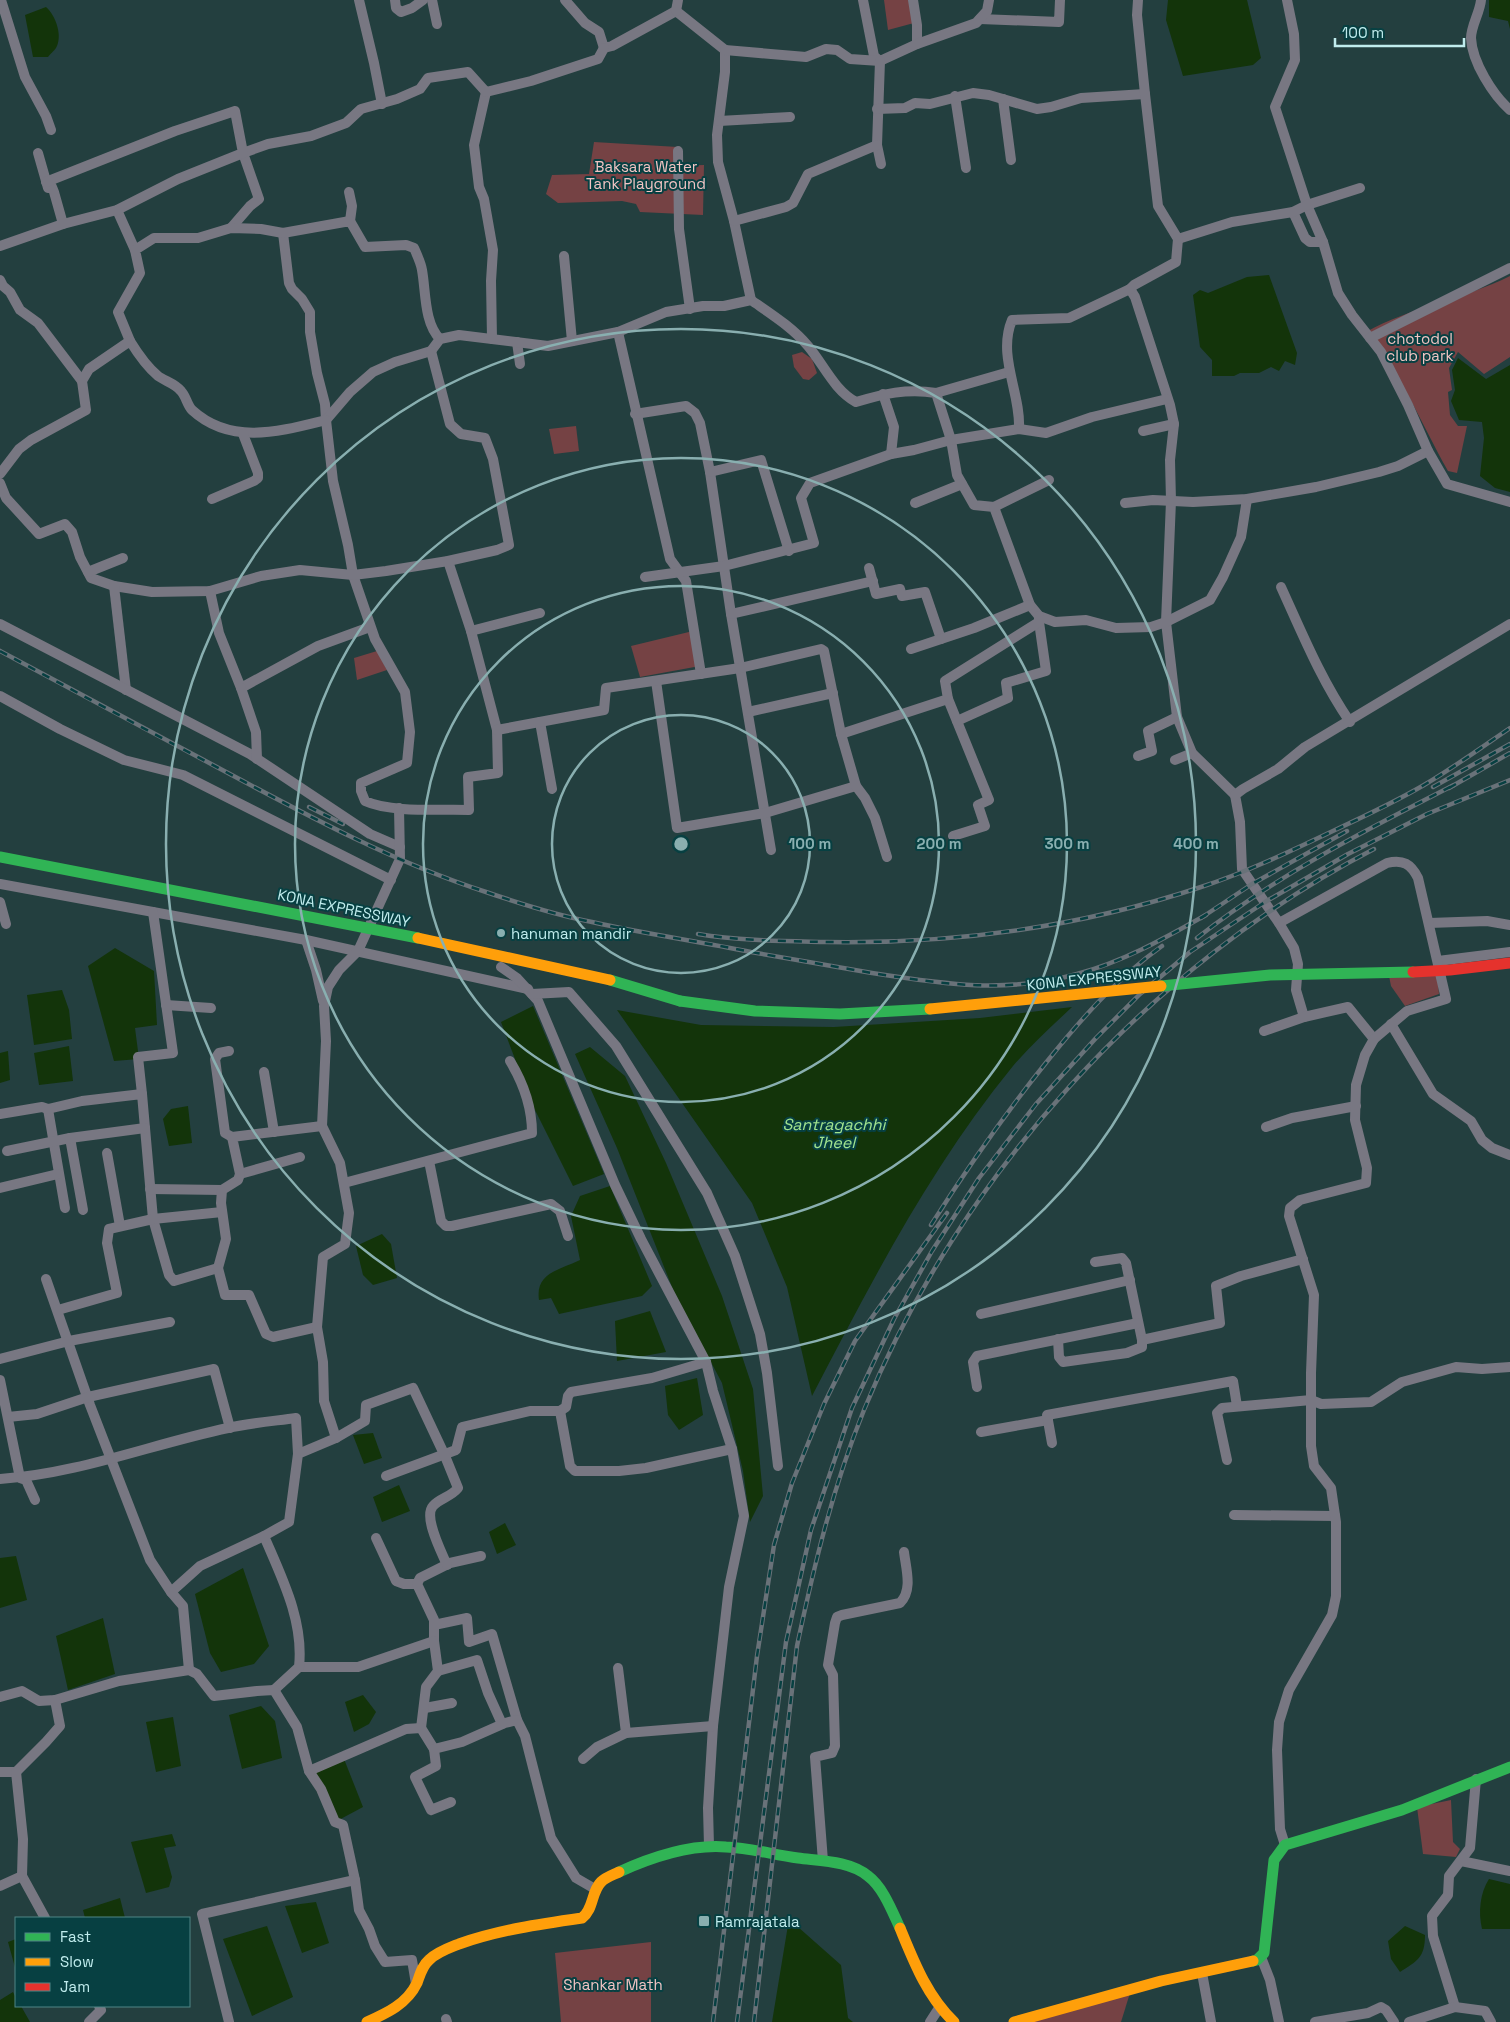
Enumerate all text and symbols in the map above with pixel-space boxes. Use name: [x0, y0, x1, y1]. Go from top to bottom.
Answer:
scale bar: [1335, 15, 1464, 47]
text: 100 m: [1342, 23, 1384, 42]
park label: Baksara Water Tank Playground: [586, 157, 706, 193]
park label: chotodol club park: [1386, 329, 1454, 365]
text: 100 m: [789, 834, 831, 853]
text: 200 m: [917, 834, 961, 853]
text: 300 m: [1044, 834, 1090, 853]
text: 400 m: [1173, 834, 1219, 853]
centre of rings: [672, 835, 690, 853]
street label: KONA EXPRESSWAY: [276, 885, 412, 931]
place label: hanuman mandir: [511, 924, 632, 943]
marker: hanuman mandir: [495, 927, 507, 939]
street label: KONA EXPRESSWAY: [1026, 961, 1162, 995]
water label: Santragachhi Jheel: [782, 1114, 888, 1153]
place label: Ramrajatala: [715, 1912, 800, 1931]
marker: Ramrajatala: [697, 1914, 711, 1928]
legend: [15, 1917, 190, 2007]
text: Fast: [60, 1927, 91, 1946]
text: Slow: [60, 1952, 94, 1971]
park label: Shankar Math: [563, 1975, 663, 1994]
text: Jam: [60, 1977, 90, 1996]

